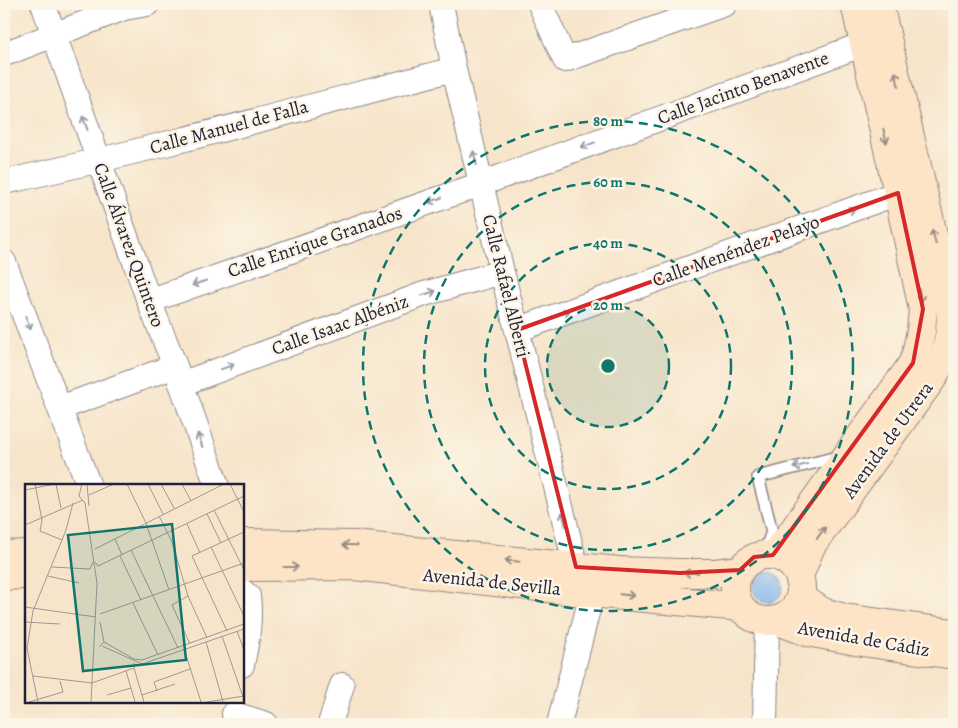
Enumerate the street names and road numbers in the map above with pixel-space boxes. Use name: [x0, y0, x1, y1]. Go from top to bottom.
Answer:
street label: Calle Jacinto Benavente: [654, 45, 832, 131]
street label: Calle Manuel de Falla: [147, 93, 311, 161]
street label: Calle Álvarez Quintero: [87, 159, 171, 331]
street label: Calle Enrique Granados: [224, 200, 406, 284]
street label: Calle Menéndez Pelayo: [649, 209, 823, 293]
street label: Calle Rafael Alberti: [476, 212, 536, 360]
street label: Calle Isaac Albéniz: [268, 288, 412, 362]
street label: Avenida de Utrera: [836, 376, 940, 505]
street label: Avenida de Sevilla: [421, 562, 562, 602]
street label: Avenida de Cádiz: [795, 614, 932, 663]

